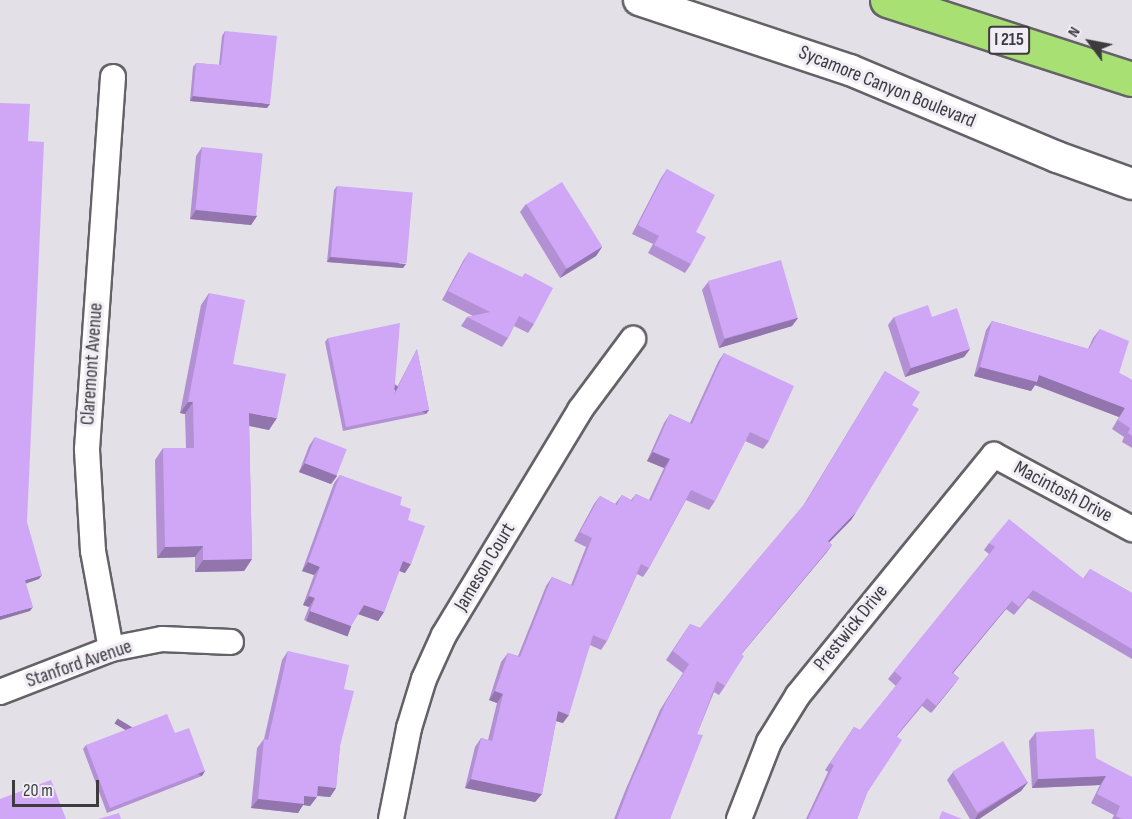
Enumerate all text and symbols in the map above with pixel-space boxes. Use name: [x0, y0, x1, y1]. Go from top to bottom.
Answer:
north arrow: [1060, 12, 1120, 72]
text: N: [1064, 24, 1085, 41]
road number: I 215: [988, 25, 1030, 55]
street label: Sycamore Canyon Boulevard: [795, 41, 979, 133]
street label: Claremont Avenue: [76, 302, 108, 426]
street label: Macintosh Drive: [1010, 456, 1116, 528]
street label: Jameson Court: [449, 519, 521, 615]
street label: Prestwick Drive: [809, 580, 893, 676]
street label: Stanford Avenue: [23, 635, 135, 693]
scale bar: [15, 768, 102, 806]
text: 20 m: [23, 780, 53, 801]

